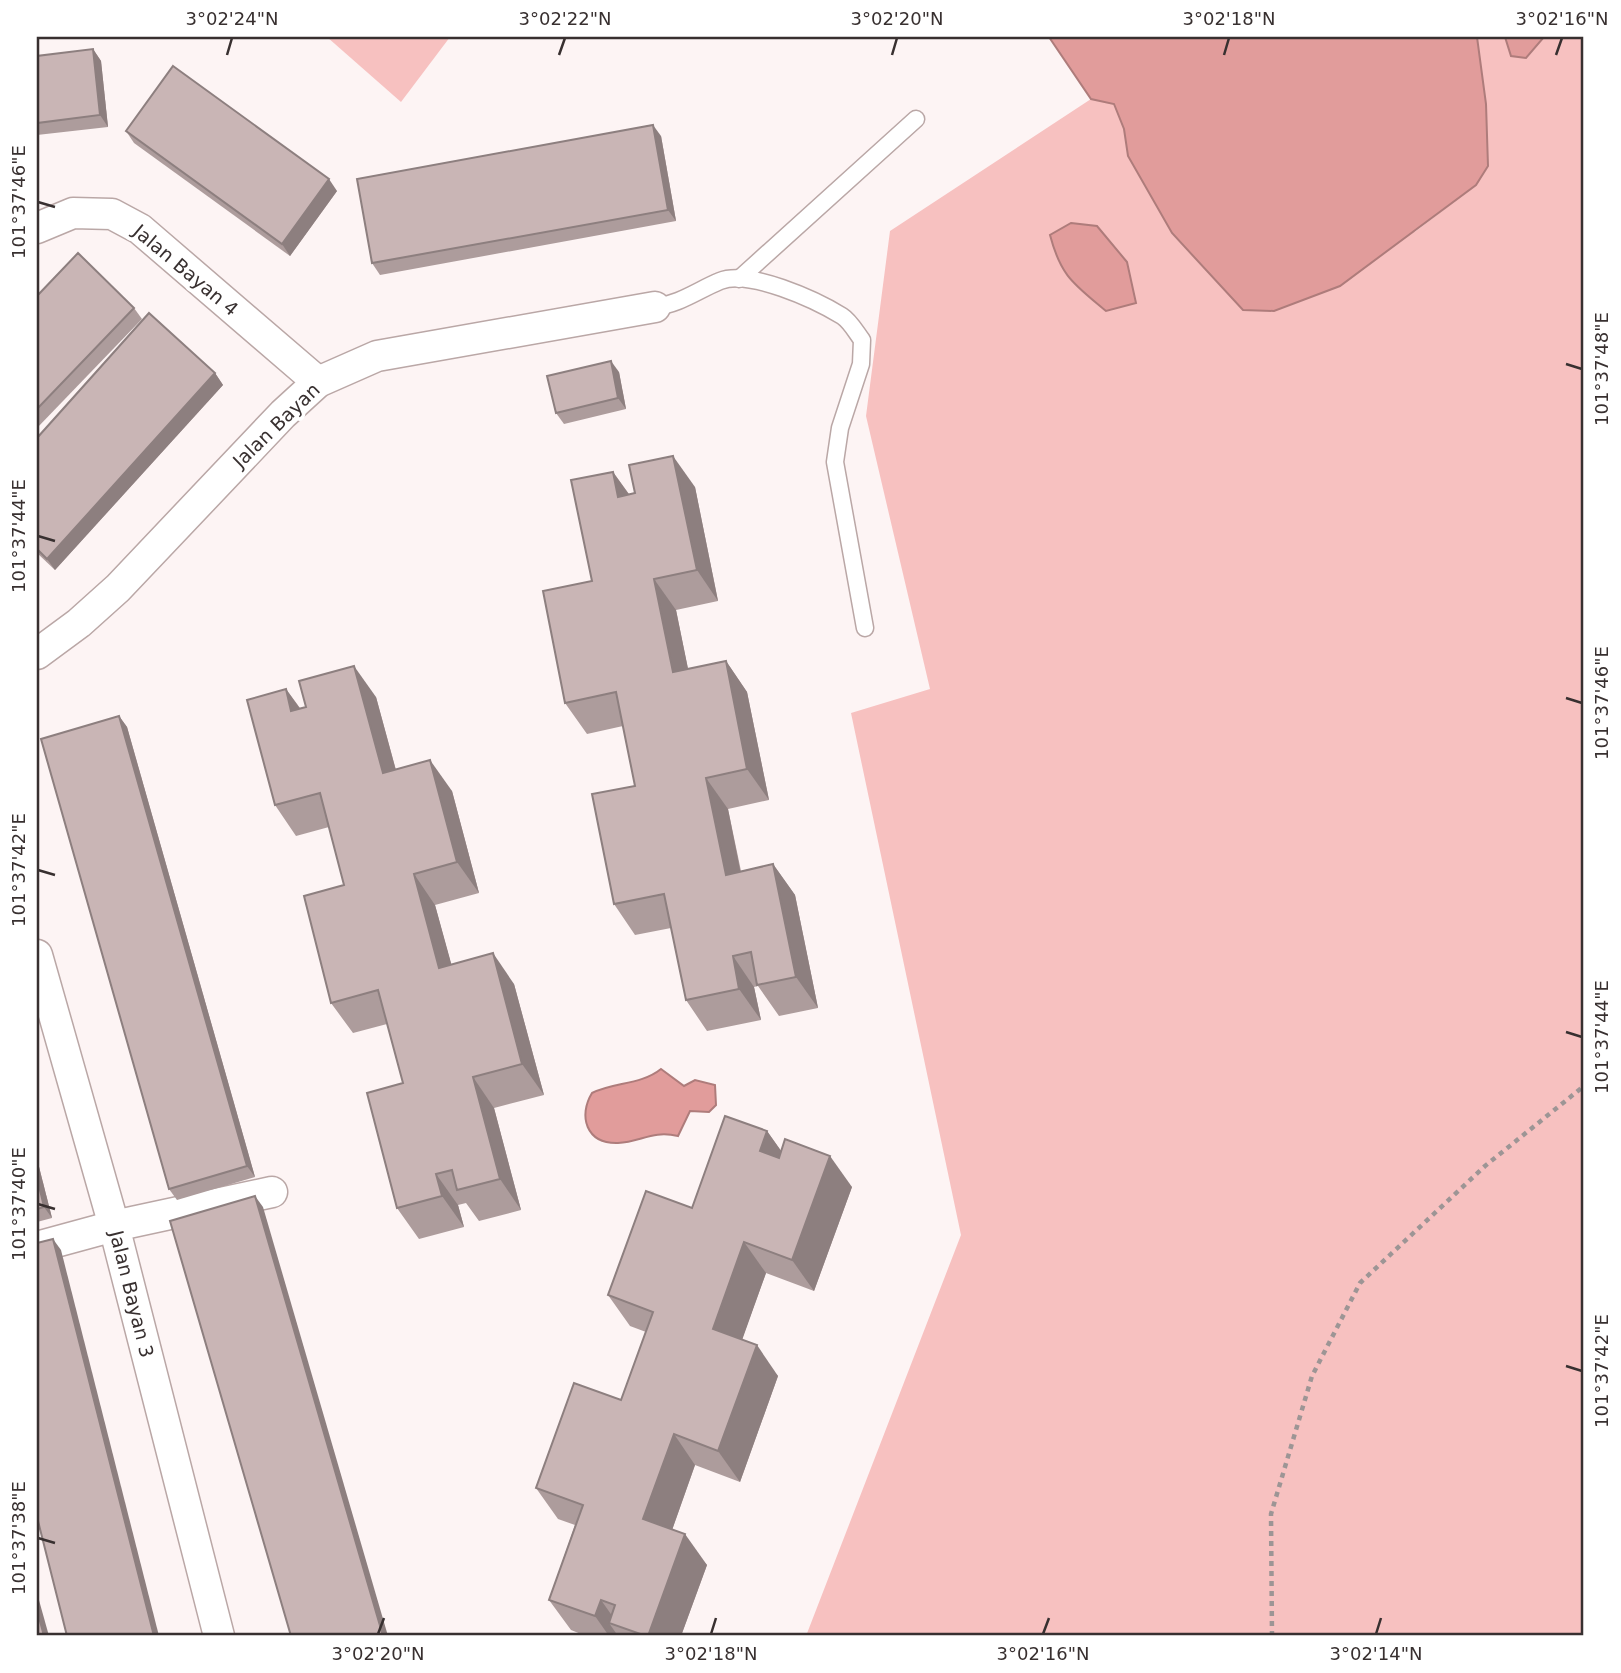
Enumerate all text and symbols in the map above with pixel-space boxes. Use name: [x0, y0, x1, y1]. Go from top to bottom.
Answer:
text: 3°02'24"N: [186, 8, 278, 29]
text: 3°02'22"N: [519, 8, 611, 29]
text: 3°02'20"N: [851, 8, 943, 29]
text: 3°02'18"N: [1183, 8, 1275, 29]
text: 3°02'16"N: [1516, 8, 1608, 29]
text: 101°37'46"E: [8, 145, 29, 259]
street label: Jalan Bayan 4: [128, 219, 243, 320]
text: 101°37'48"E: [1591, 312, 1612, 426]
street label: Jalan Bayan: [227, 378, 324, 472]
text: 101°37'44"E: [8, 479, 29, 593]
text: 101°37'46"E: [1591, 646, 1612, 760]
text: 101°37'42"E: [8, 813, 29, 927]
text: 101°37'44"E: [1591, 980, 1612, 1094]
text: 101°37'40"E: [8, 1147, 29, 1261]
street label: Jalan Bayan 3: [105, 1227, 158, 1360]
text: 101°37'42"E: [1591, 1314, 1612, 1428]
text: 101°37'38"E: [8, 1481, 29, 1595]
text: 3°02'20"N: [332, 1643, 424, 1664]
text: 3°02'18"N: [665, 1643, 757, 1664]
text: 3°02'16"N: [997, 1643, 1089, 1664]
text: 3°02'14"N: [1330, 1643, 1422, 1664]

